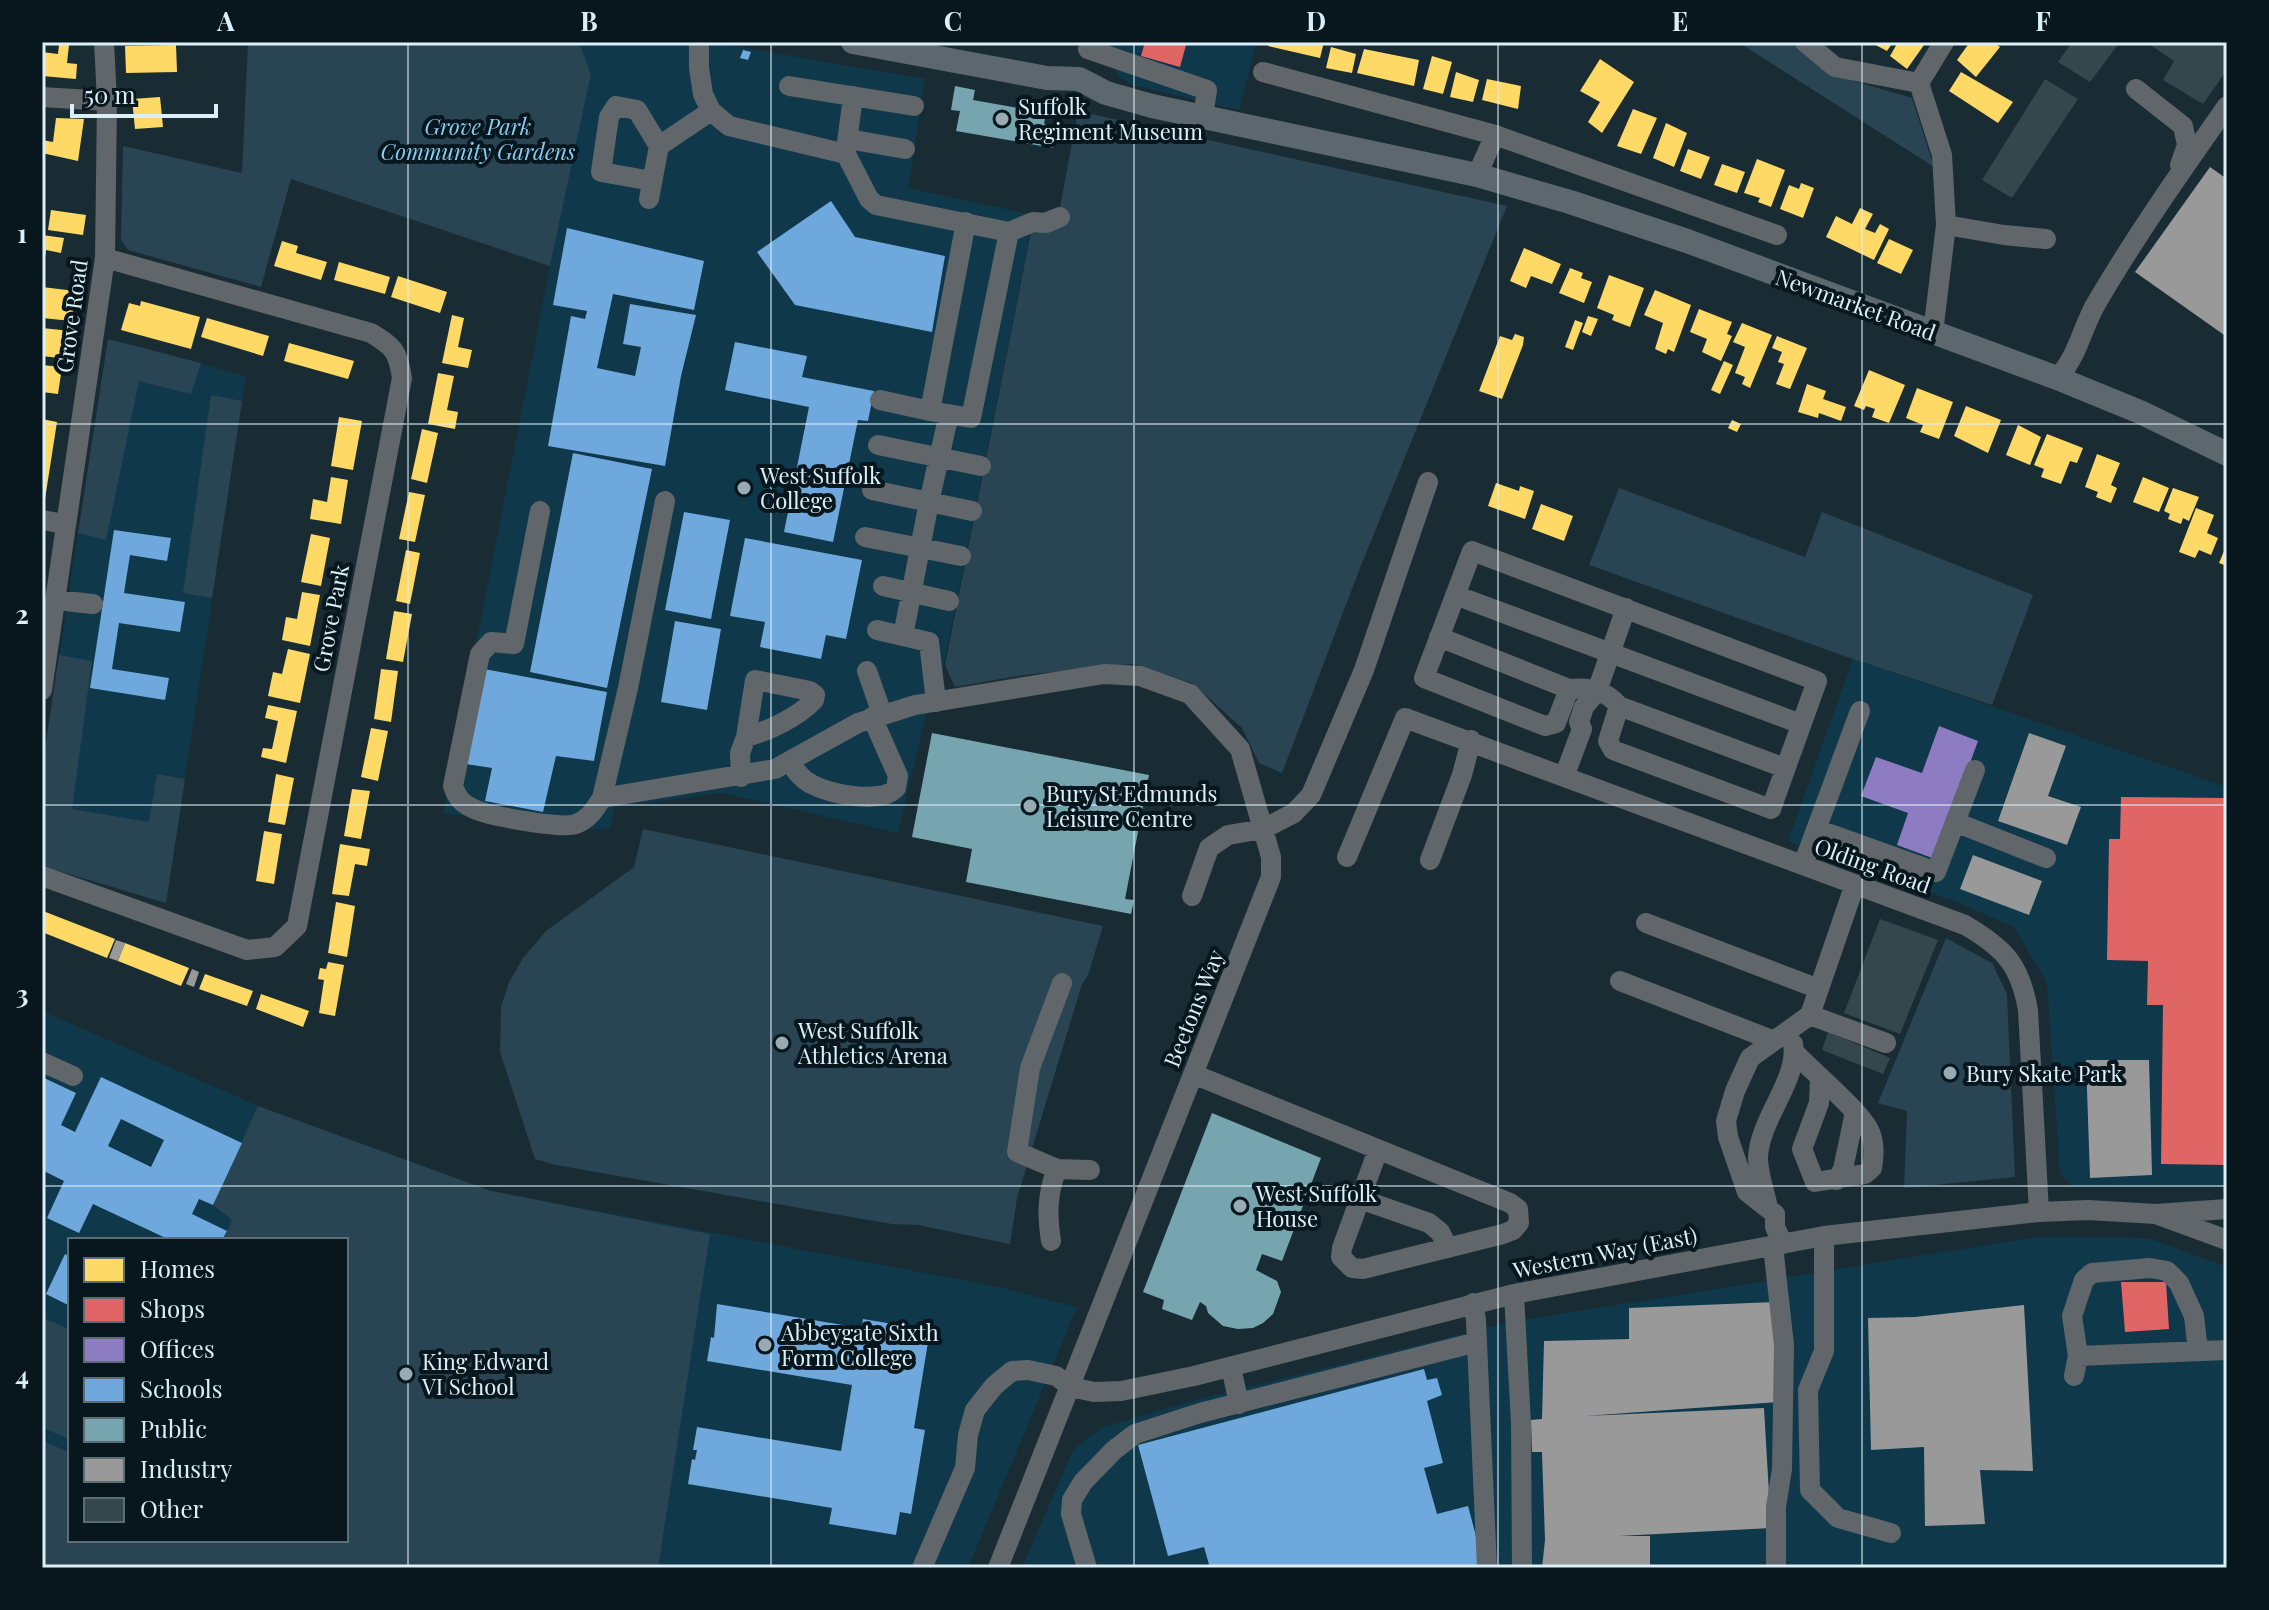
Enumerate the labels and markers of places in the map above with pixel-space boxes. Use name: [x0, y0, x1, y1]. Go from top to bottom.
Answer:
place label: Suffolk Regiment Museum: [1018, 91, 1204, 146]
marker: Suffolk Regiment Museum: [993, 110, 1011, 128]
place label: West Suffolk College: [759, 460, 881, 515]
marker: West Suffolk College: [735, 479, 753, 497]
place label: Bury St Edmunds Leisure Centre: [1046, 778, 1217, 833]
marker: Bury St Edmunds Leisure Centre: [1021, 797, 1039, 815]
place label: West Suffolk Athletics Arena: [797, 1015, 948, 1070]
marker: West Suffolk Athletics Arena: [773, 1034, 791, 1052]
place label: Bury Skate Park: [1966, 1058, 2123, 1088]
marker: Bury Skate Park: [1941, 1064, 1959, 1082]
place label: West Suffolk House: [1255, 1178, 1377, 1233]
marker: West Suffolk House: [1231, 1197, 1249, 1215]
place label: Abbeygate Sixth Form College: [780, 1317, 939, 1372]
marker: Abbeygate Sixth Form College: [756, 1336, 774, 1354]
place label: King Edward VI School: [421, 1346, 549, 1401]
marker: King Edward VI School: [397, 1365, 415, 1383]

